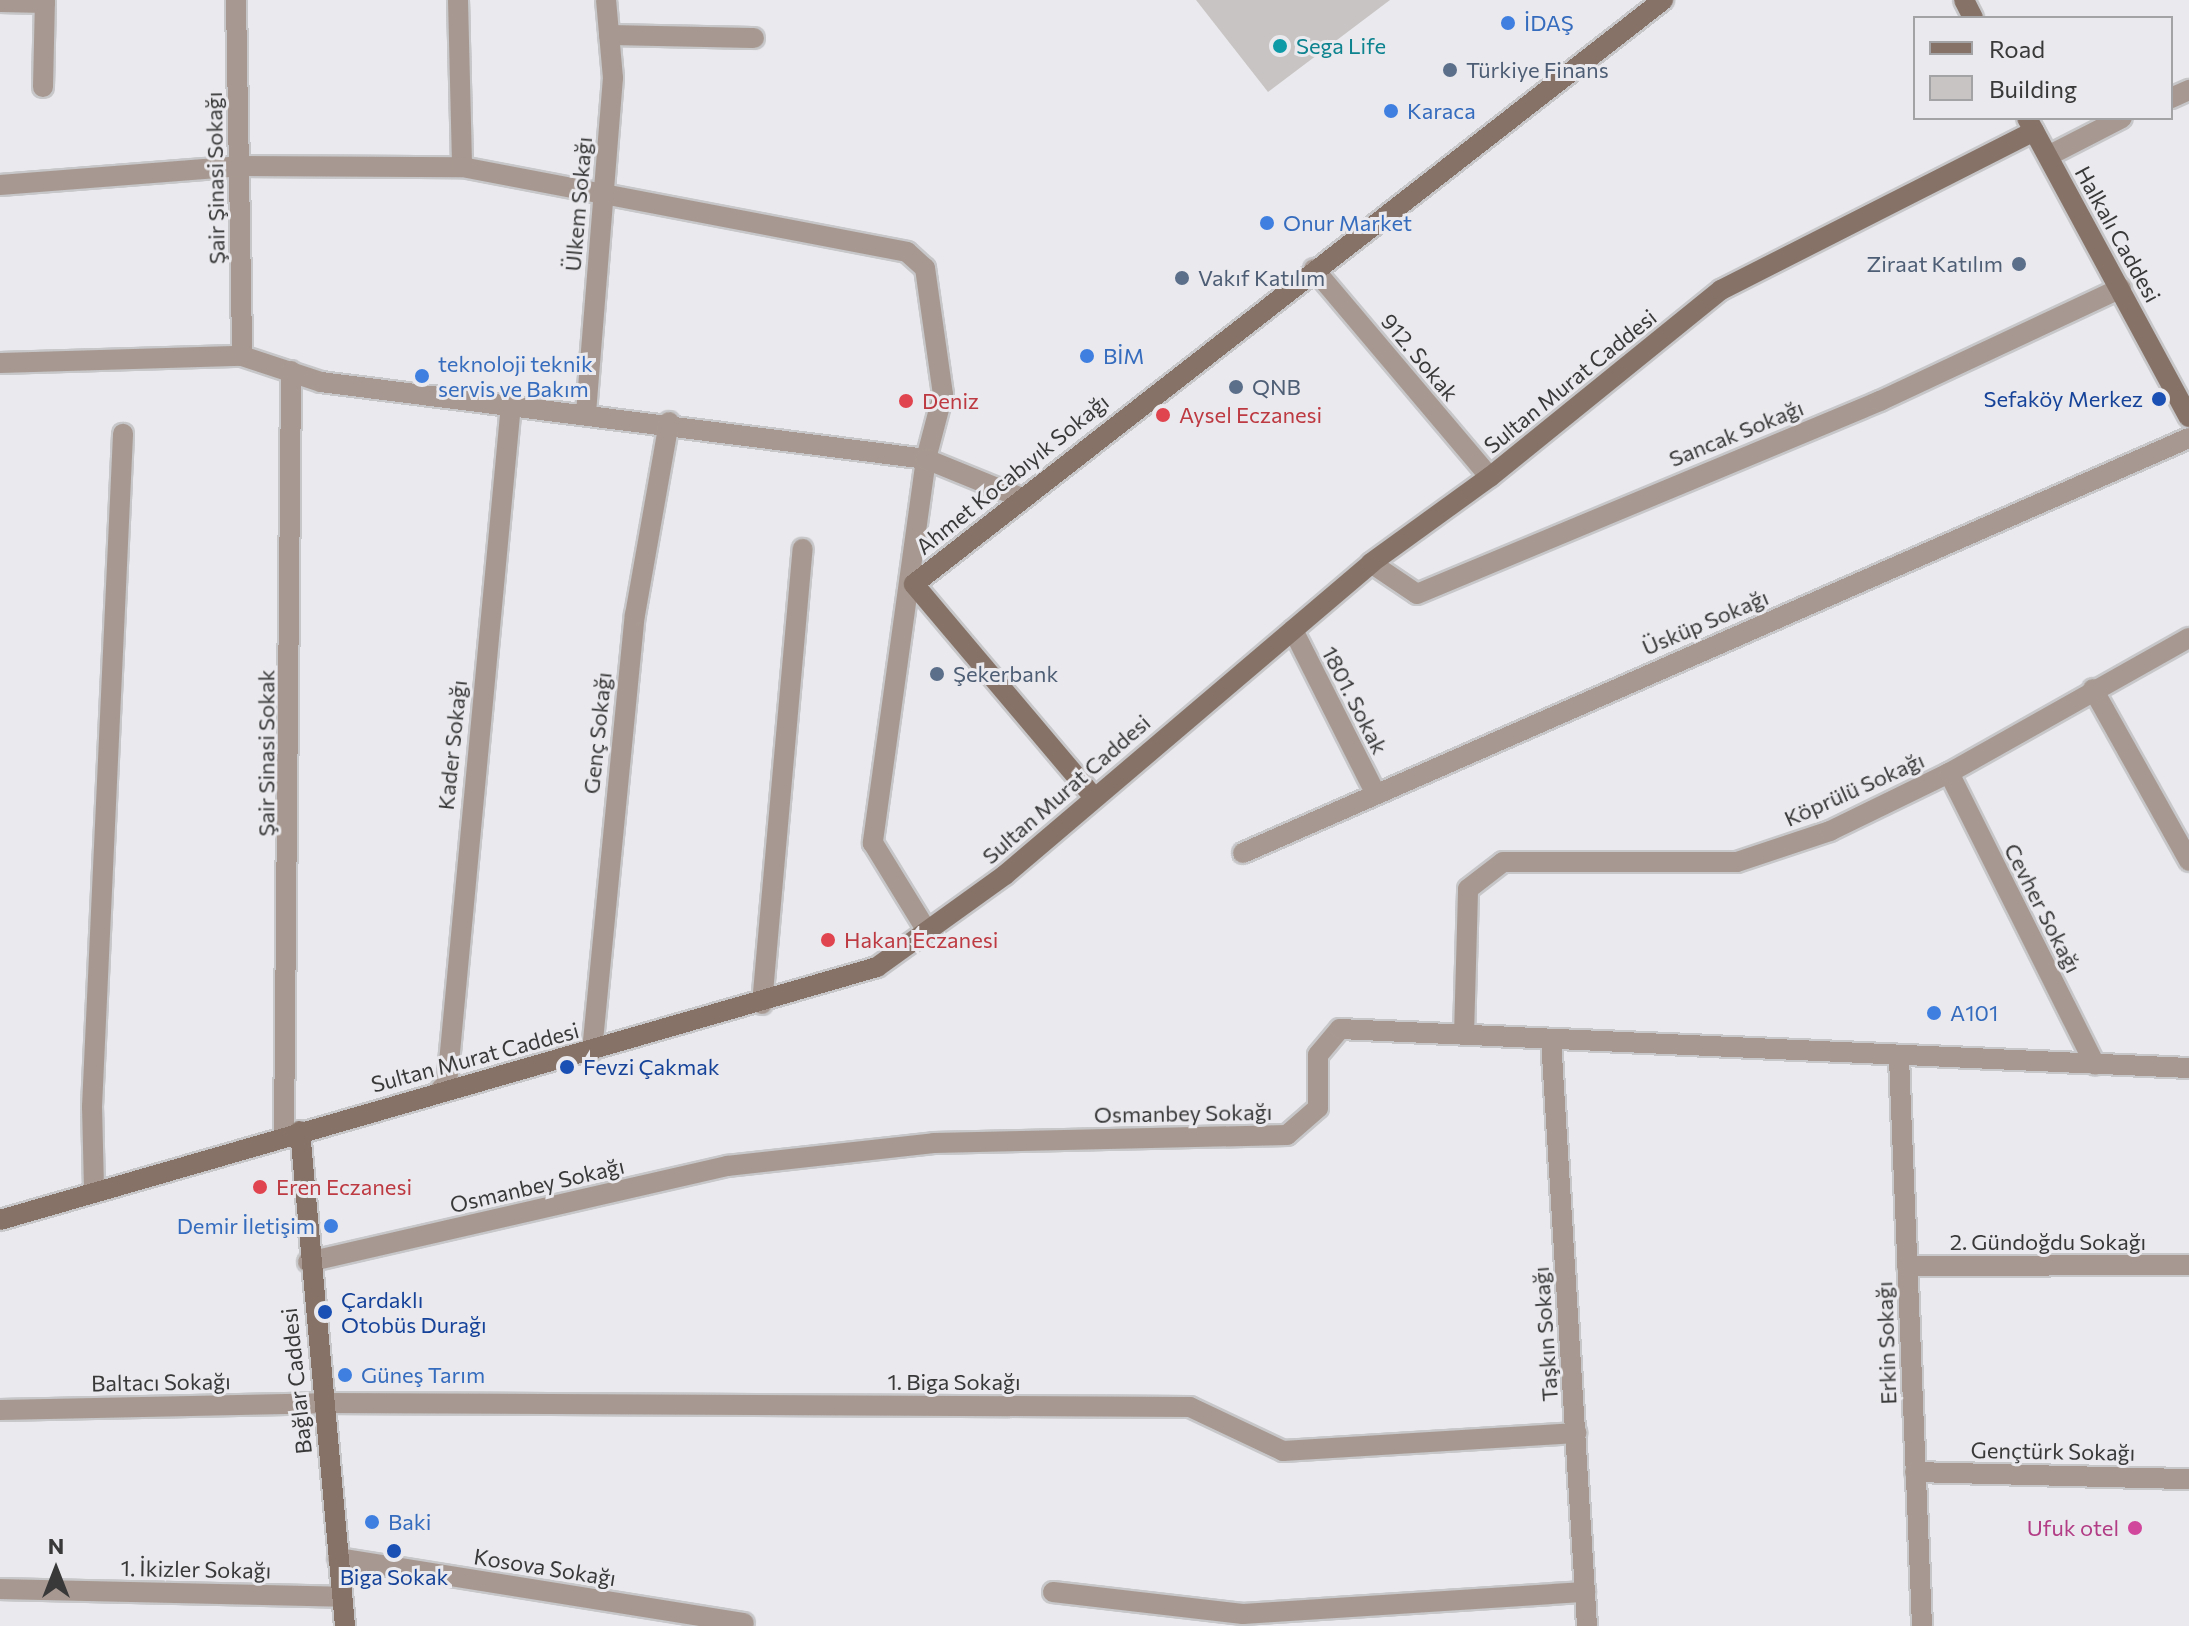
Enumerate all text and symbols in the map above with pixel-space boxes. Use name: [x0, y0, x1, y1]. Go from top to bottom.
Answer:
place label: İDAŞ: [1524, 10, 1574, 36]
marker: İDAŞ: [1499, 14, 1517, 32]
legend: [1913, 16, 2173, 120]
place label: Sega Life: [1296, 33, 1386, 59]
text: Road: [1989, 34, 2045, 63]
marker: Sega Life: [1271, 37, 1289, 55]
place label: Türkiye Finans: [1466, 57, 1609, 83]
marker: Türkiye Finans: [1441, 61, 1459, 79]
text: Building: [1989, 74, 2077, 103]
street label: Şair Şinasi Sokağı: [200, 91, 230, 265]
place label: Karaca: [1407, 98, 1476, 124]
marker: Karaca: [1382, 102, 1400, 120]
street label: Ülkem Sokağı: [559, 136, 597, 272]
street label: Halkalı Caddesi: [2070, 161, 2166, 307]
place label: Onur Market: [1283, 210, 1412, 236]
marker: Onur Market: [1258, 214, 1276, 232]
place label: Ziraat Katılım: [1866, 251, 2003, 277]
marker: Ziraat Katılım: [2010, 255, 2028, 273]
place label: Vakıf Katılım: [1198, 265, 1325, 291]
marker: Vakıf Katılım: [1173, 269, 1191, 287]
street label: Sultan Murat Caddesi: [1479, 303, 1661, 459]
street label: 912. Sokak: [1376, 308, 1464, 406]
place label: BİM: [1103, 343, 1144, 369]
marker: BİM: [1078, 347, 1096, 365]
place label: teknoloji teknik servis ve Bakım: [438, 350, 593, 402]
marker: teknoloji teknik servis ve Bakım: [413, 367, 431, 385]
place label: QNB: [1252, 374, 1301, 400]
marker: QNB: [1227, 378, 1245, 396]
place label: Sefaköy Merkez: [1984, 386, 2143, 412]
street label: Ahmet Kocabıyık Sokağı: [910, 388, 1114, 560]
place label: Deniz: [922, 388, 979, 414]
marker: Sefaköy Merkez: [2150, 390, 2168, 408]
marker: Deniz: [897, 392, 915, 410]
street label: Sancak Sokağı: [1665, 394, 1807, 472]
place label: Aysel Eczanesi: [1179, 402, 1322, 428]
marker: Aysel Eczanesi: [1154, 406, 1172, 424]
street label: Üsküp Sokağı: [1638, 584, 1772, 660]
street label: 1801. Sokak: [1317, 642, 1393, 758]
place label: Şekerbank: [953, 661, 1058, 687]
marker: Şekerbank: [928, 665, 946, 683]
street label: Şair Sinasi Sokak: [253, 669, 279, 837]
street label: Genç Sokağı: [577, 671, 617, 795]
street label: Kader Sokağı: [432, 679, 472, 811]
street label: Sultan Murat Caddesi: [977, 709, 1155, 869]
street label: Köprülü Sokağı: [1780, 746, 1928, 832]
street label: Cevher Sokağı: [1999, 839, 2087, 977]
place label: Hakan Eczanesi: [844, 927, 998, 953]
marker: Hakan Eczanesi: [819, 931, 837, 949]
place label: A101: [1950, 1000, 1998, 1026]
marker: A101: [1925, 1004, 1943, 1022]
street label: Sultan Murat Caddesi: [368, 1017, 582, 1097]
place label: Fevzi Çakmak: [583, 1054, 720, 1080]
marker: Fevzi Çakmak: [558, 1058, 576, 1076]
street label: Osmanbey Sokağı: [1094, 1098, 1272, 1128]
street label: Osmanbey Sokağı: [447, 1152, 627, 1218]
place label: Eren Eczanesi: [276, 1174, 412, 1200]
marker: Eren Eczanesi: [251, 1178, 269, 1196]
place label: Demir İletişim: [177, 1213, 315, 1239]
marker: Demir İletişim: [322, 1217, 340, 1235]
street label: 2. Gündoğdu Sokağı: [1950, 1229, 2146, 1255]
street label: Taşkın Sokağı: [1527, 1266, 1563, 1402]
street label: Erkin Sokağı: [1871, 1281, 1901, 1405]
place label: Çardaklı Otobüs Durağı: [341, 1286, 487, 1338]
marker: Çardaklı Otobüs Durağı: [316, 1303, 334, 1321]
street label: Bağlar Caddesi: [275, 1307, 317, 1455]
place label: Güneş Tarım: [361, 1362, 485, 1388]
marker: Güneş Tarım: [336, 1366, 354, 1384]
street label: Baltacı Sokağı: [91, 1368, 231, 1396]
street label: 1. Biga Sokağı: [887, 1369, 1021, 1395]
street label: Gençtürk Sokağı: [1971, 1436, 2135, 1466]
place label: Baki: [388, 1509, 431, 1535]
marker: Baki: [363, 1513, 381, 1531]
place label: Ufuk otel: [2027, 1515, 2119, 1541]
marker: Ufuk otel: [2126, 1519, 2144, 1537]
north arrow: [16, 1530, 96, 1610]
text: N: [48, 1532, 64, 1559]
marker: Biga Sokak: [385, 1542, 403, 1560]
street label: Kosova Sokağı: [472, 1543, 618, 1591]
street label: 1. İkizler Sokağı: [120, 1554, 272, 1584]
place label: Biga Sokak: [340, 1564, 448, 1590]

